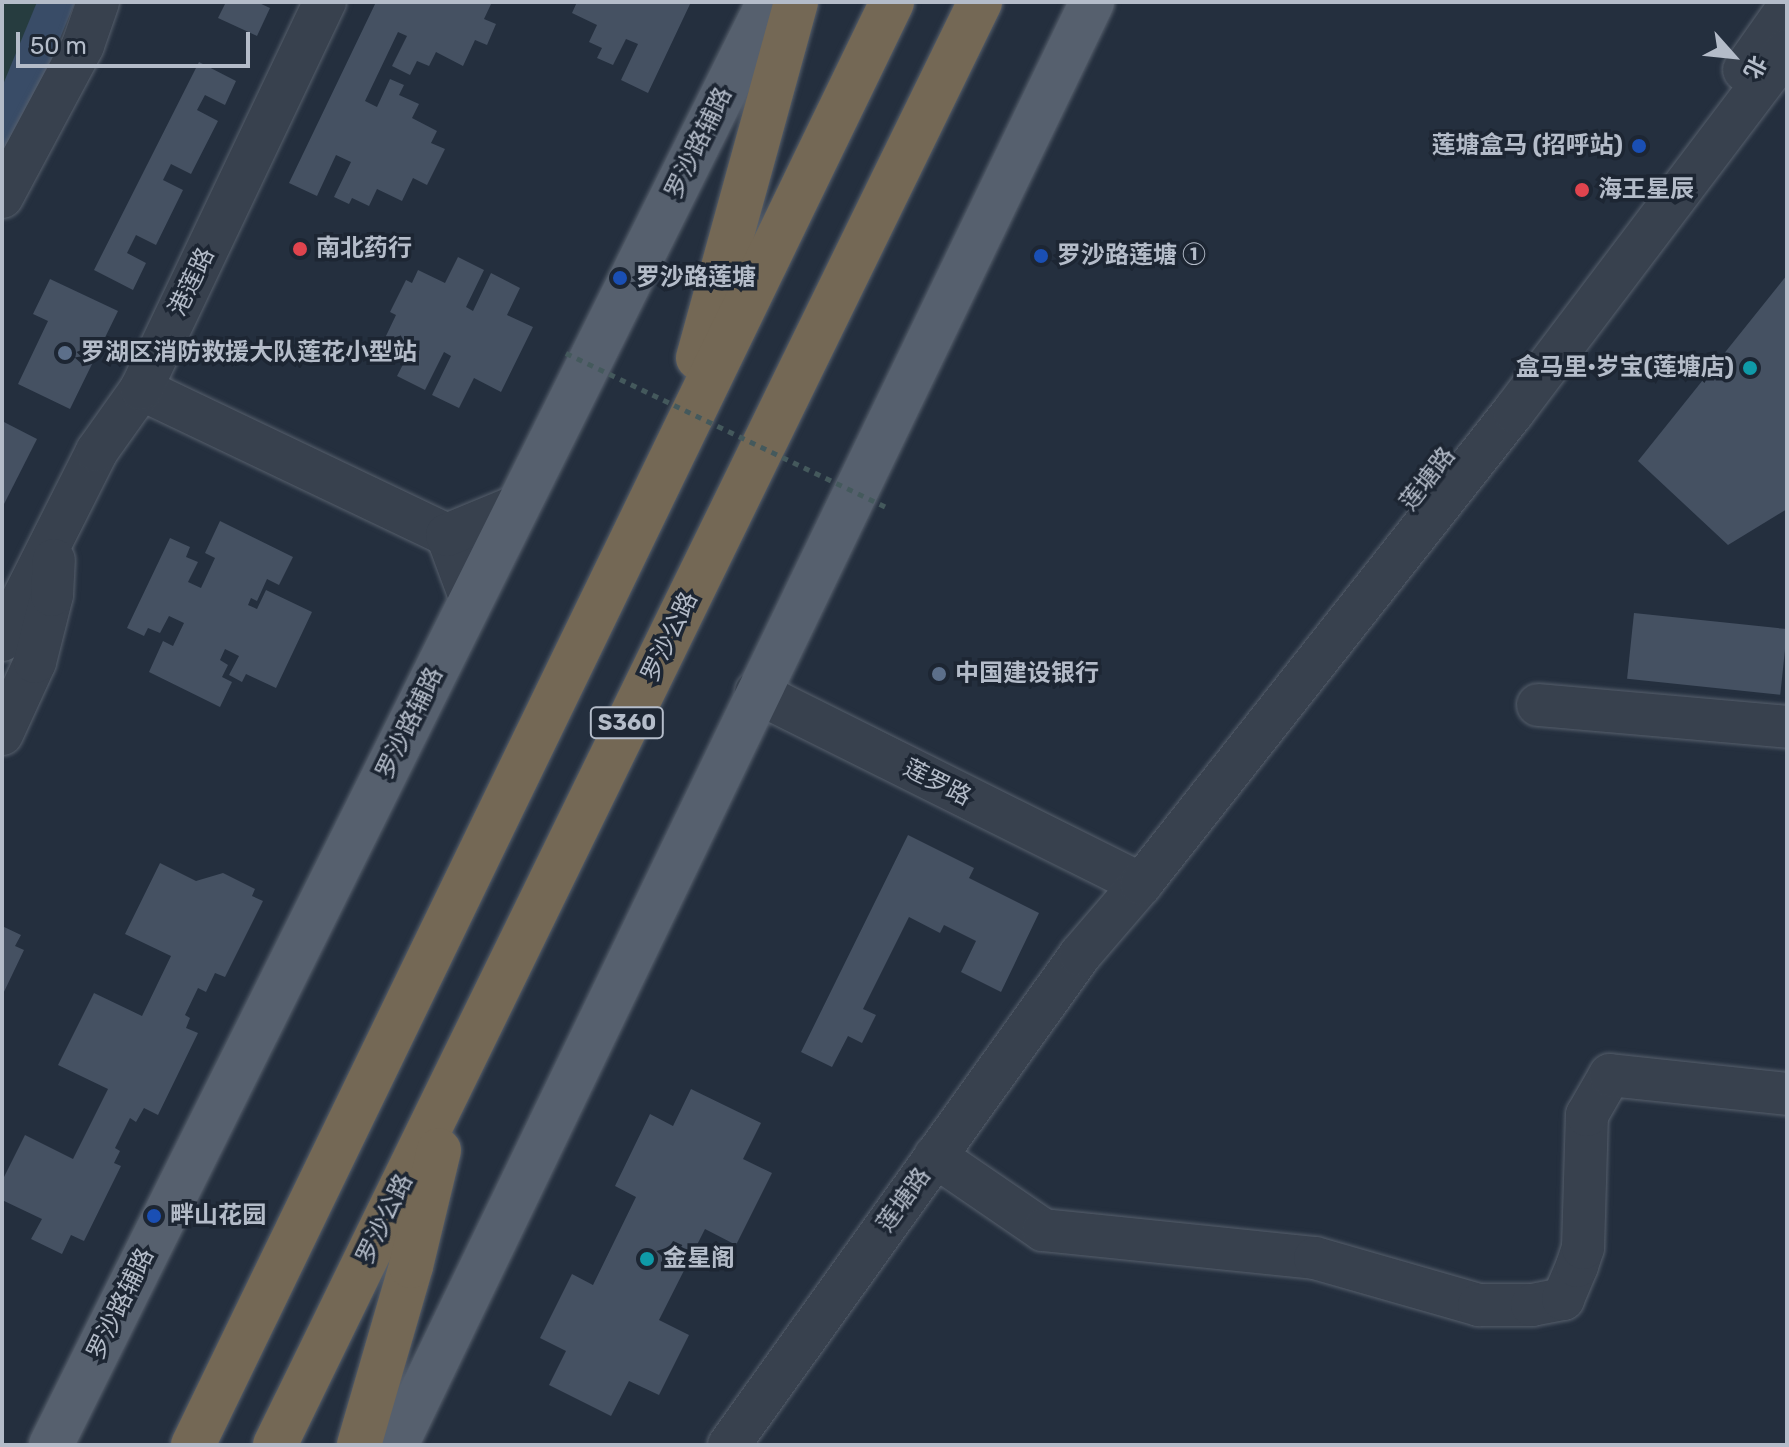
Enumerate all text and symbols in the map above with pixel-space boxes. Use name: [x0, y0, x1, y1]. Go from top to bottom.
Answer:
scale bar: [20, 16, 254, 66]
north arrow: [1693, 16, 1773, 96]
text: 50 m: [30, 32, 87, 60]
text: 北: [1738, 51, 1772, 83]
street label: 罗沙路辅路: [660, 83, 738, 203]
place label: 莲塘盒马 (招呼站): [1431, 132, 1623, 160]
marker: 莲塘盒马 (招呼站): [1630, 137, 1648, 155]
place label: 海王星辰: [1598, 176, 1694, 204]
marker: 海王星辰: [1573, 181, 1591, 199]
place label: 南北药行: [316, 235, 412, 263]
marker: 南北药行: [291, 240, 309, 258]
place label: 罗沙路莲塘 ①: [1057, 242, 1206, 270]
street label: 港莲路: [163, 243, 221, 321]
marker: 罗沙路莲塘 ①: [1032, 247, 1050, 265]
place label: 罗沙路莲塘: [636, 264, 756, 292]
marker: 罗沙路莲塘: [611, 269, 629, 287]
place label: 罗湖区消防救援大队莲花小型站: [81, 339, 417, 367]
marker: 罗湖区消防救援大队莲花小型站: [56, 344, 74, 362]
place label: 盒马里·岁宝(莲塘店): [1516, 354, 1734, 382]
marker: 盒马里·岁宝(莲塘店): [1741, 359, 1759, 377]
street label: 莲塘路: [1394, 442, 1462, 516]
street label: 罗沙公路: [636, 588, 704, 686]
place label: 中国建设银行: [955, 660, 1099, 688]
street label: 罗沙路辅路: [371, 663, 449, 783]
marker: 中国建设银行: [930, 665, 948, 683]
road number: S360: [589, 705, 665, 741]
street label: 莲罗路: [898, 754, 976, 812]
street label: 莲塘路: [871, 1162, 937, 1238]
street label: 罗沙公路: [351, 1170, 419, 1268]
place label: 畔山花园: [170, 1202, 266, 1230]
marker: 畔山花园: [145, 1207, 163, 1225]
street label: 罗沙路辅路: [82, 1244, 160, 1364]
place label: 金星阁: [663, 1245, 735, 1273]
marker: 金星阁: [638, 1250, 656, 1268]

